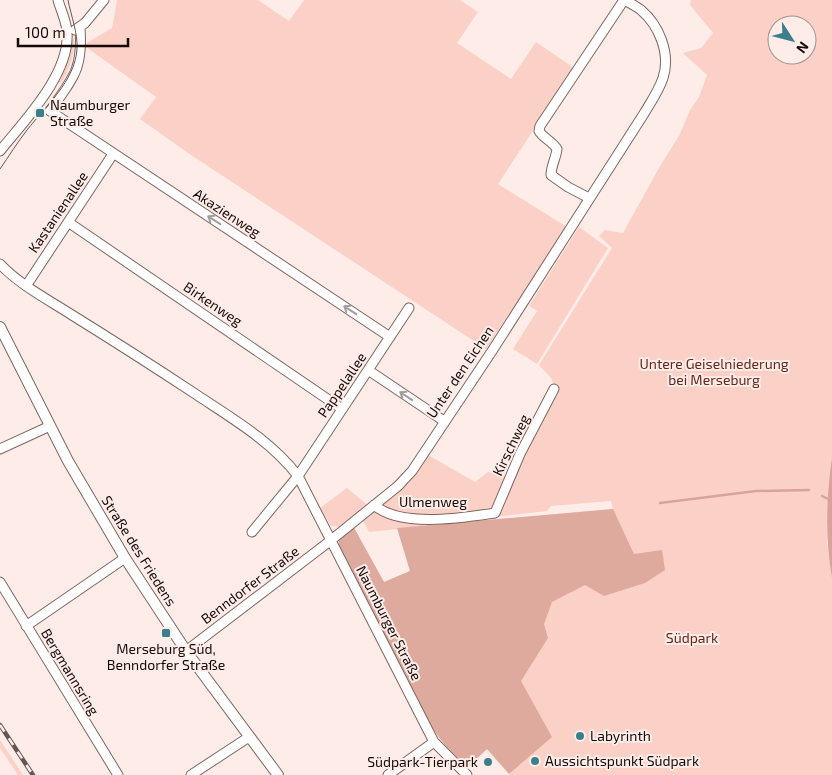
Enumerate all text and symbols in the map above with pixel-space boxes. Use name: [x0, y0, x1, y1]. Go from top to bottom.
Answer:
scale bar: [18, 15, 128, 47]
north arrow: [767, 15, 817, 65]
text: 100 m: [25, 23, 66, 41]
text: N: [793, 39, 813, 57]
place label: Naumburger Straße: [50, 96, 131, 129]
marker: Naumburger Straße: [34, 107, 46, 119]
street label: Kastanienallee: [24, 168, 91, 256]
street label: Akazienweg: [191, 185, 264, 241]
one-way arrow: [207, 215, 221, 226]
street label: Birkenweg: [181, 278, 246, 330]
one-way arrow: [343, 305, 357, 315]
street label: Unter den Eichen: [422, 322, 497, 421]
street label: Pappelallee: [314, 349, 370, 420]
park label: Untere Geiselniederung bei Merseburg: [639, 355, 789, 388]
one-way arrow: [400, 391, 414, 401]
street label: Kirschweg: [488, 411, 533, 478]
street label: Straße des Friedens: [99, 492, 180, 609]
street label: Ulmenweg: [399, 493, 467, 510]
street label: Benndorfer Straße: [197, 542, 302, 627]
street label: Naumburger Straße: [353, 563, 426, 683]
street label: Bergmannsring: [38, 625, 103, 718]
marker: Merseburg Süd, Benndorfer Straße: [160, 627, 172, 639]
park label: Südpark: [666, 629, 718, 646]
place label: Merseburg Süd, Benndorfer Straße: [107, 640, 225, 673]
place label: Labyrinth: [590, 727, 651, 744]
marker: Labyrinth: [574, 730, 586, 742]
place label: Aussichtspunkt Südpark: [545, 752, 699, 769]
place label: Südpark-Tierpark: [367, 753, 478, 770]
marker: Aussichtspunkt Südpark: [529, 755, 541, 767]
marker: Südpark-Tierpark: [482, 756, 494, 768]

